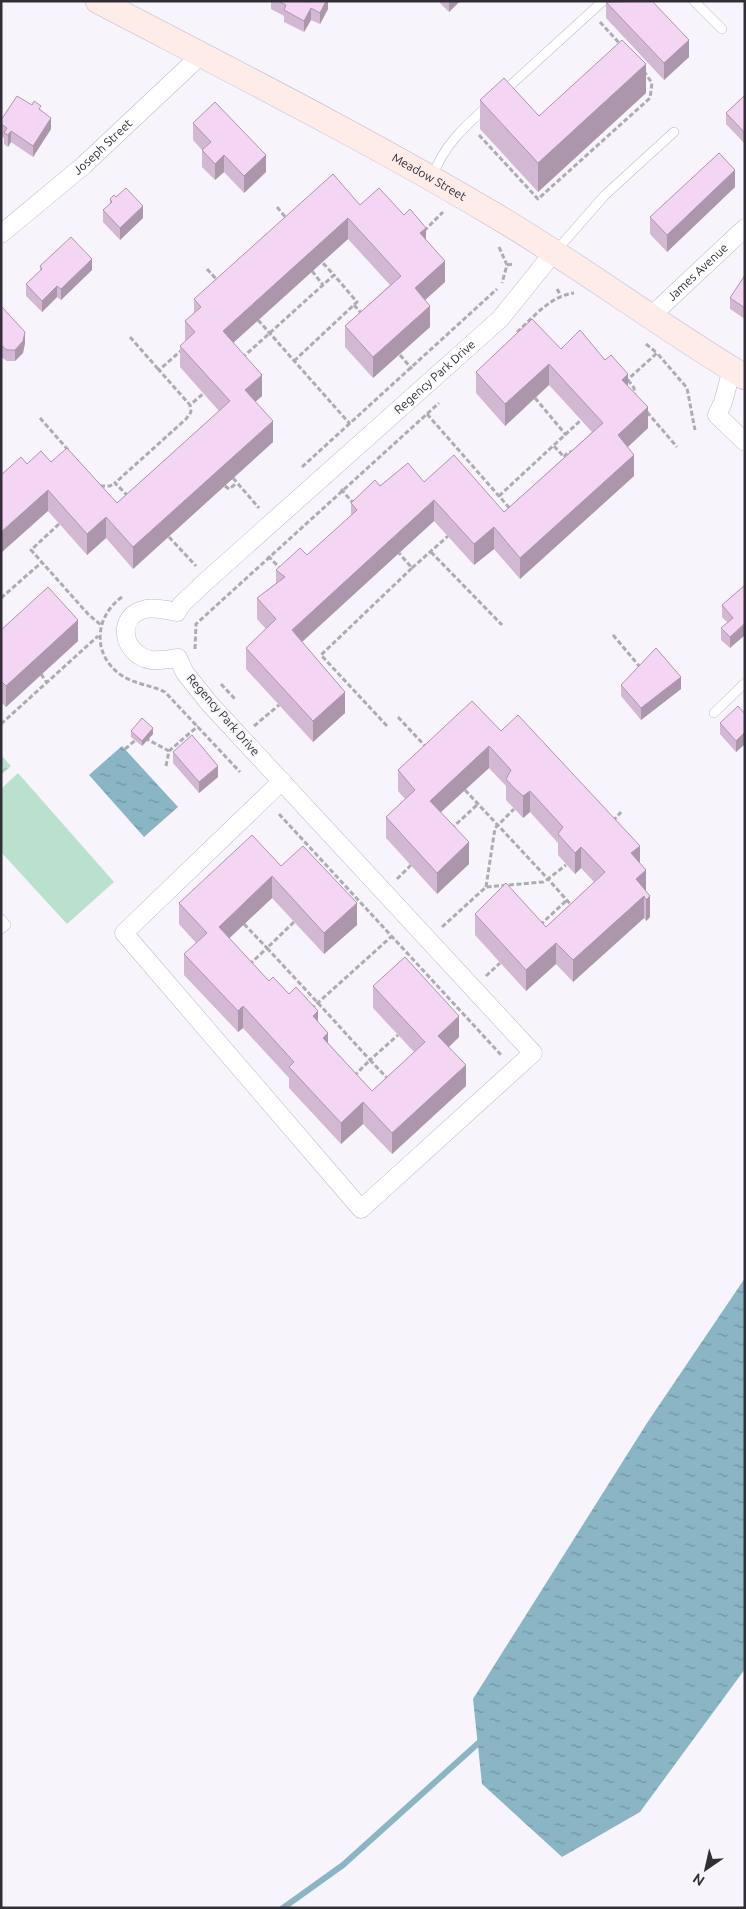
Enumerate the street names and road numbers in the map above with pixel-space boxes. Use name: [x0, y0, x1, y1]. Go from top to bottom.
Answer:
street label: Joseph Street: [71, 116, 135, 177]
street label: Meadow Street: [390, 151, 469, 203]
street label: James Avenue: [665, 241, 730, 303]
street label: Regency Park Drive: [391, 337, 478, 416]
street label: Regency Park Drive: [184, 671, 262, 758]

